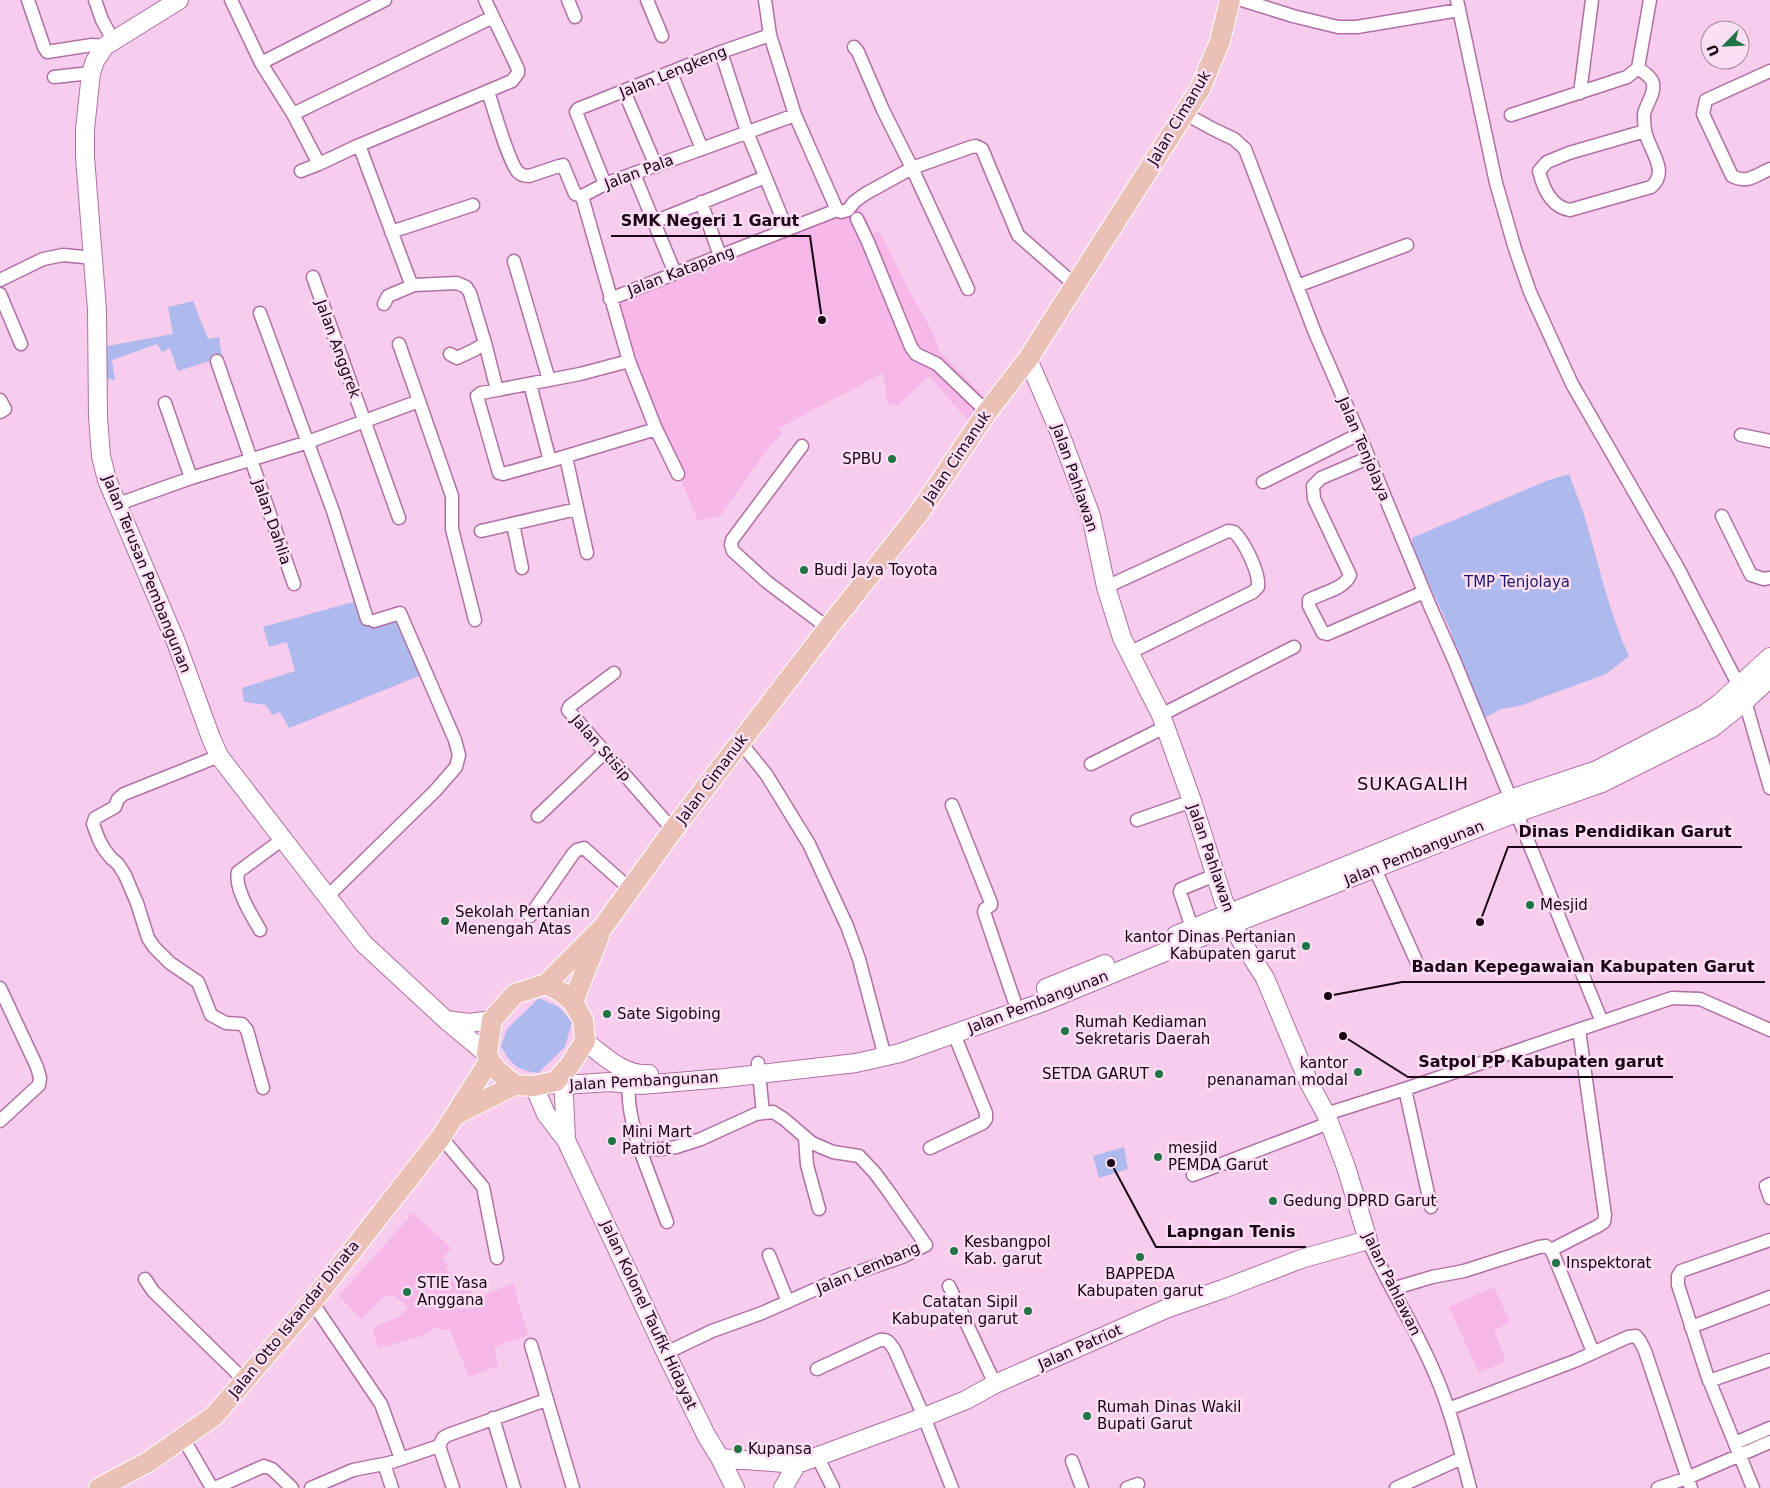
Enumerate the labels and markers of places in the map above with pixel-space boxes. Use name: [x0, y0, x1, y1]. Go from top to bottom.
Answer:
callout: SMK Negeri 1 Garut: [611, 205, 810, 236]
place label: SPBU: [842, 450, 882, 468]
marker: SPBU: [886, 453, 898, 465]
place label: Budi Jaya Toyota: [814, 561, 938, 579]
marker: Budi Jaya Toyota: [798, 564, 810, 576]
callout: Dinas Pendidikan Garut: [1508, 816, 1742, 847]
place label: Mesjid: [1540, 896, 1588, 914]
marker: Mesjid: [1524, 899, 1536, 911]
place label: Sekolah Pertanian Menengah Atas: [455, 903, 590, 938]
marker: Sekolah Pertanian Menengah Atas: [439, 915, 451, 927]
place label: kantor Dinas Pertanian Kabupaten garut: [1125, 928, 1296, 963]
marker: kantor Dinas Pertanian Kabupaten garut: [1300, 940, 1312, 952]
callout: Badan Kepegawaian Kabupaten Garut: [1402, 951, 1765, 982]
place label: Sate Sigobing: [617, 1005, 721, 1023]
marker: Sate Sigobing: [601, 1008, 613, 1020]
place label: Rumah Kediaman Sekretaris Daerah: [1075, 1013, 1210, 1048]
marker: Rumah Kediaman Sekretaris Daerah: [1059, 1025, 1071, 1037]
callout: Satpol PP Kabupaten garut: [1408, 1046, 1673, 1077]
place label: kantor penanaman modal: [1207, 1054, 1349, 1089]
place label: SETDA GARUT: [1042, 1065, 1150, 1083]
marker: kantor penanaman modal: [1352, 1066, 1364, 1078]
marker: SETDA GARUT: [1153, 1068, 1165, 1080]
place label: Mini Mart Patriot: [622, 1123, 692, 1158]
marker: Mini Mart Patriot: [606, 1135, 618, 1147]
place label: mesjid PEMDA Garut: [1168, 1139, 1268, 1174]
marker: mesjid PEMDA Garut: [1152, 1151, 1164, 1163]
place label: Gedung DPRD Garut: [1283, 1192, 1437, 1210]
marker: Gedung DPRD Garut: [1267, 1195, 1279, 1207]
callout: Lapngan Tenis: [1156, 1216, 1306, 1247]
place label: Kesbangpol Kab. garut: [964, 1233, 1051, 1268]
marker: Kesbangpol Kab. garut: [948, 1245, 960, 1257]
marker: BAPPEDA Kabupaten garut: [1134, 1251, 1146, 1263]
place label: Inspektorat: [1566, 1254, 1652, 1272]
marker: Inspektorat: [1550, 1257, 1562, 1269]
place label: BAPPEDA Kabupaten garut: [1077, 1265, 1203, 1300]
place label: STIE Yasa Anggana: [417, 1274, 488, 1309]
marker: STIE Yasa Anggana: [401, 1286, 413, 1298]
place label: Catatan Sipil Kabupaten garut: [892, 1293, 1018, 1328]
marker: Catatan Sipil Kabupaten garut: [1022, 1305, 1034, 1317]
place label: Rumah Dinas Wakil Bupati Garut: [1097, 1398, 1241, 1433]
marker: Rumah Dinas Wakil Bupati Garut: [1081, 1410, 1093, 1422]
place label: Kupansa: [748, 1440, 812, 1458]
marker: Kupansa: [732, 1443, 744, 1455]

